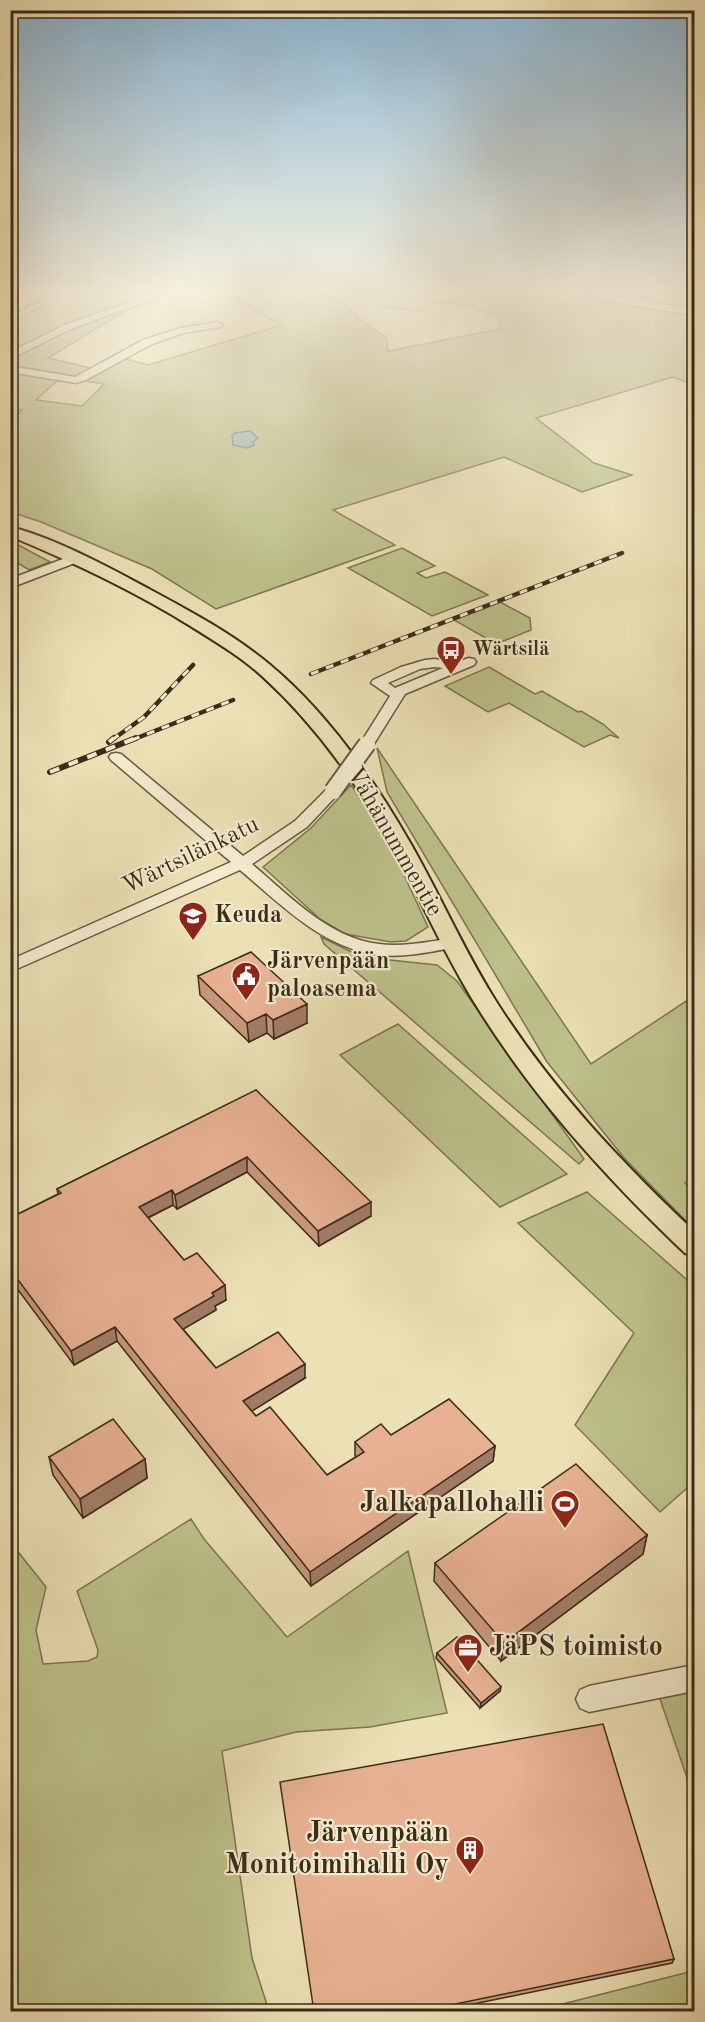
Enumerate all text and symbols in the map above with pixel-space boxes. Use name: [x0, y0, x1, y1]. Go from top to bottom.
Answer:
bus stop icon: Wärtsilä: [435, 634, 467, 676]
place label: Wärtsilä: [472, 640, 549, 660]
street label: Vähänummentie: [342, 763, 446, 921]
street label: Wärtsilänkatu: [119, 813, 263, 899]
school or university icon: Keuda: [177, 900, 209, 942]
place label: Keuda: [214, 904, 282, 928]
place label: Järvenpään paloasema: [267, 950, 389, 1002]
public building icon: Järvenpään paloasema: [230, 960, 262, 1002]
sports icon: Jalkapallohalli: [549, 1488, 581, 1530]
place label: Jalkapallohalli: [360, 1490, 544, 1518]
office icon: JäPS toimisto: [452, 1632, 484, 1674]
place label: JäPS toimisto: [489, 1634, 663, 1662]
place label: Järvenpään Monitoimihalli Oy: [225, 1820, 449, 1880]
building icon: Järvenpään Monitoimihalli Oy: [454, 1834, 486, 1876]

